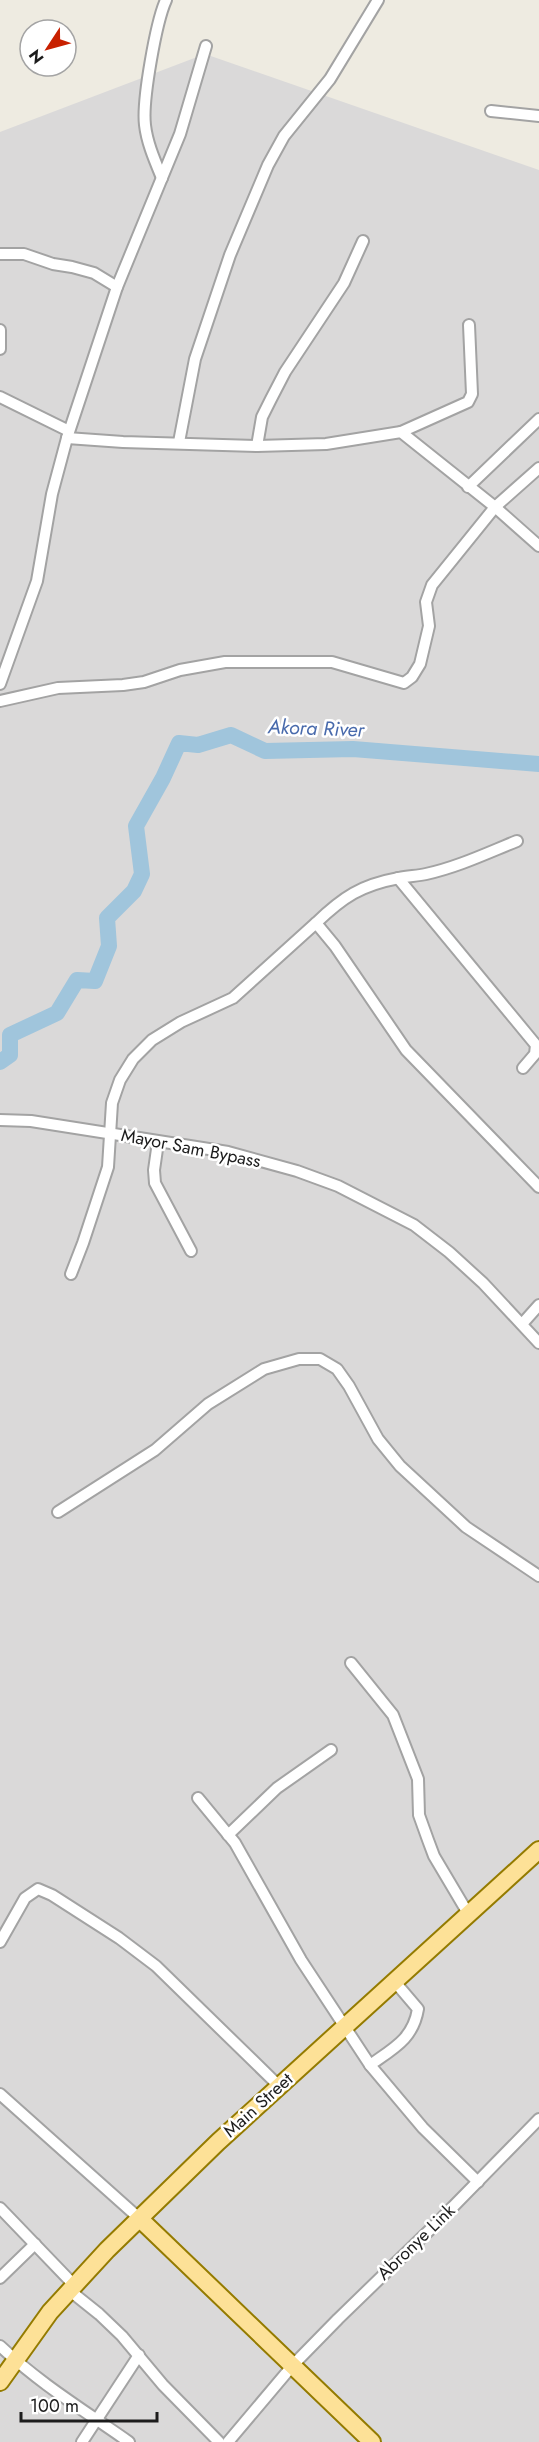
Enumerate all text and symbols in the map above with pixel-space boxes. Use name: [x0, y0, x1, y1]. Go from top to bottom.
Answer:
north arrow: [18, 18, 78, 78]
text: N: [23, 45, 49, 68]
water label: Akora River: [266, 712, 366, 745]
street label: Mayor Sam Bypass: [119, 1122, 263, 1174]
street label: Main Street: [217, 2066, 299, 2143]
street label: Abronye Link: [371, 2198, 461, 2286]
scale bar: [21, 2385, 158, 2423]
text: 100 m: [30, 2393, 79, 2419]

